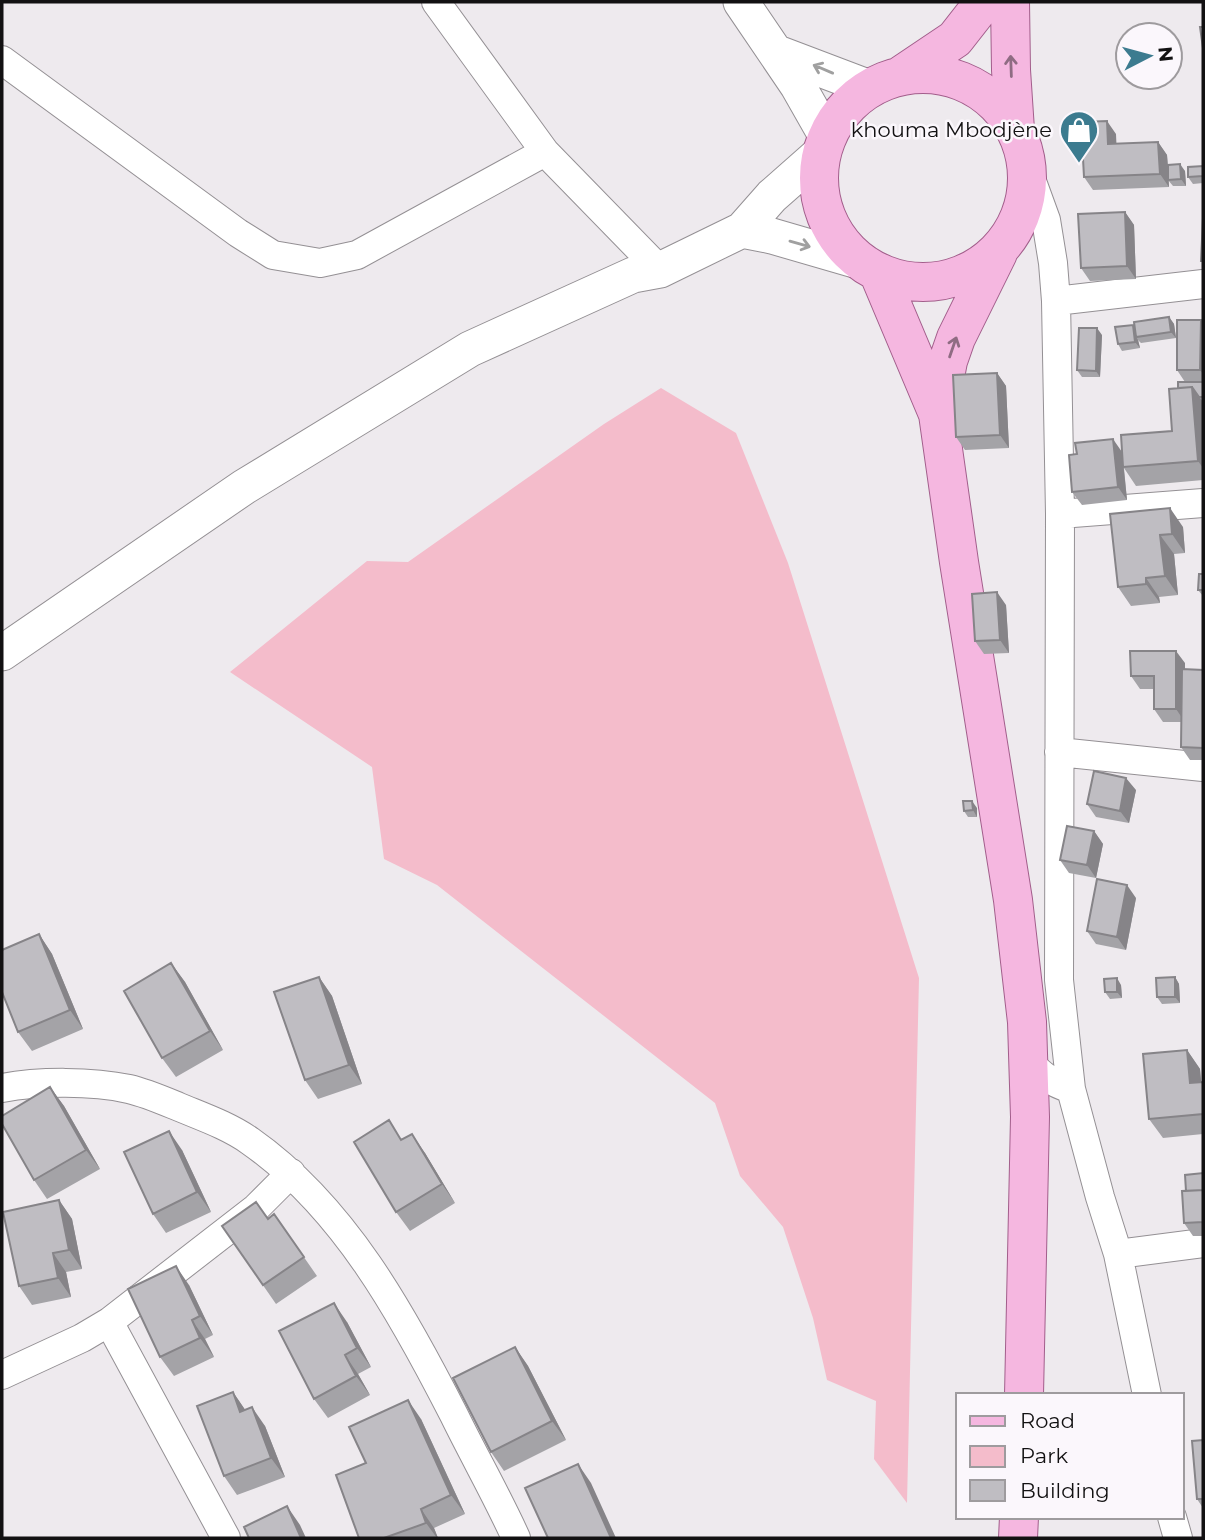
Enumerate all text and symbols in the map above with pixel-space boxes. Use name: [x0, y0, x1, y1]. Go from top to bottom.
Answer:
north arrow: [1114, 21, 1184, 91]
text: N: [1153, 45, 1178, 63]
one-way arrow: [1004, 55, 1017, 78]
one-way arrow: [812, 62, 834, 75]
shop icon: khouma Mbodjène: [1058, 109, 1100, 164]
place label: khouma Mbodjène: [851, 117, 1052, 142]
one-way arrow: [788, 238, 811, 251]
one-way arrow: [948, 337, 960, 359]
legend: [956, 1393, 1184, 1519]
text: Road: [1020, 1408, 1075, 1433]
text: Park: [1020, 1443, 1068, 1468]
text: Building: [1020, 1478, 1110, 1503]

